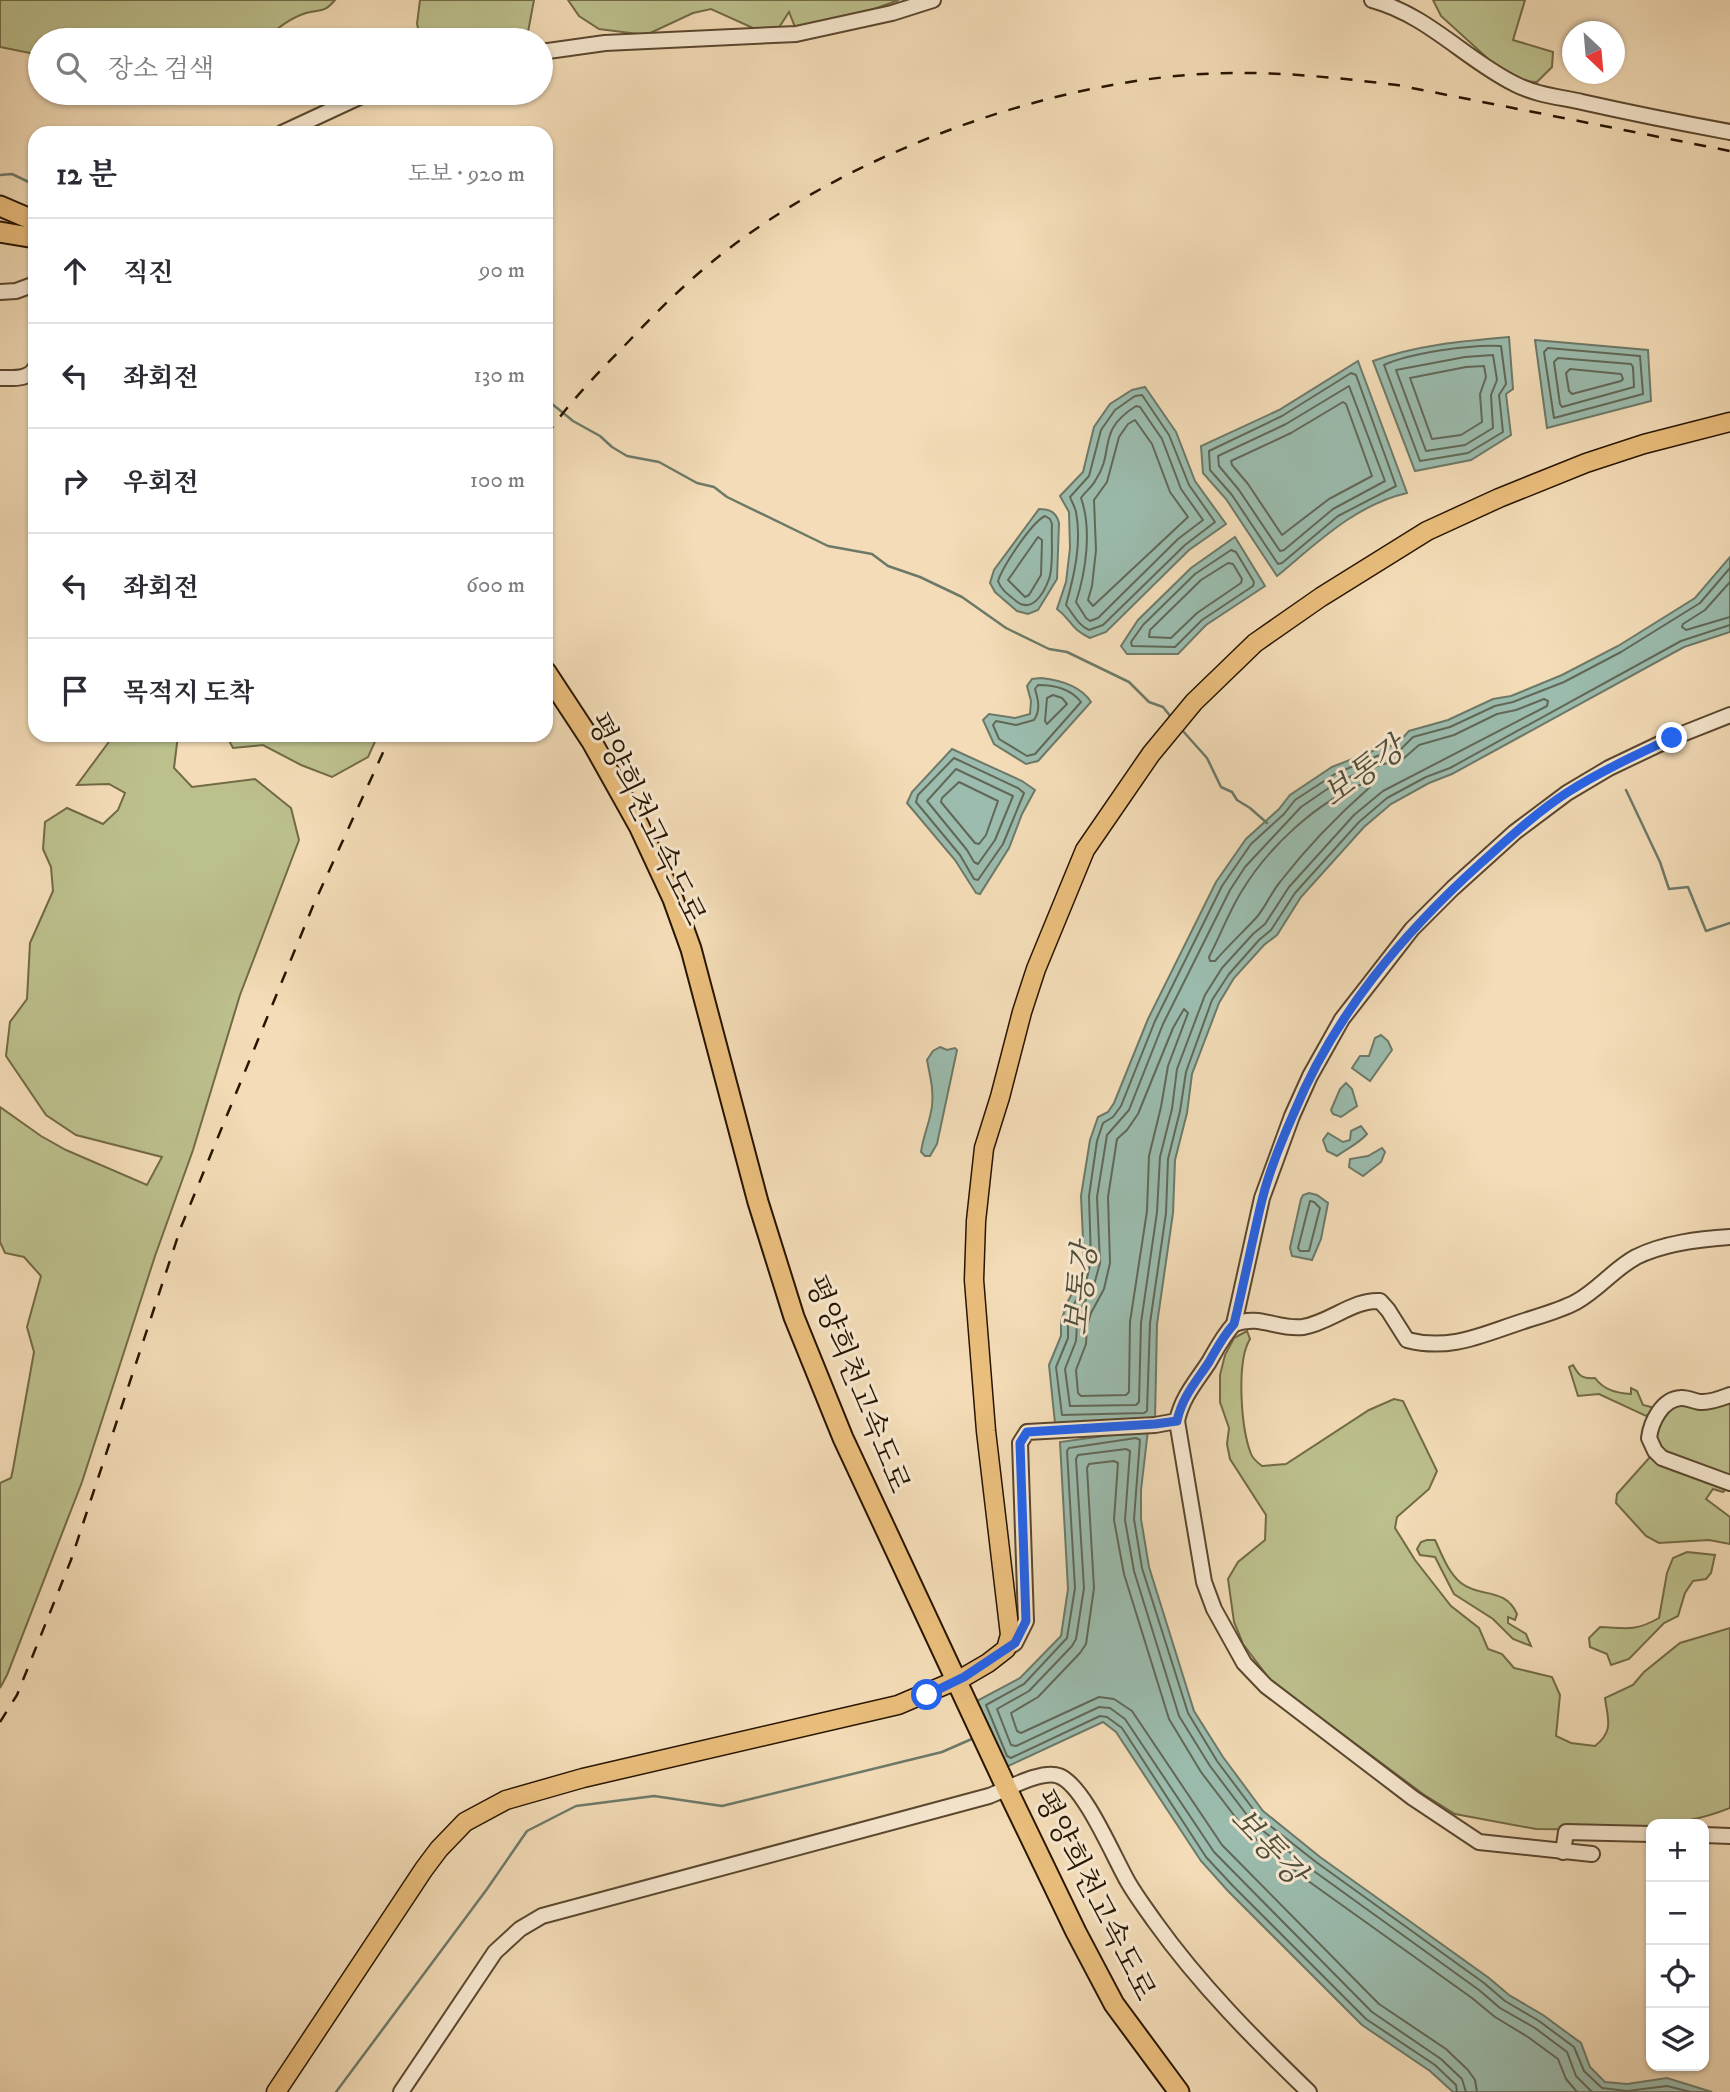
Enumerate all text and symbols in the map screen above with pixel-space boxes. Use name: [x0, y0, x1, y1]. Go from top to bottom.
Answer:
north arrow: [1562, 21, 1625, 84]
search box: [28, 28, 553, 105]
icon: search: [52, 48, 90, 86]
text: 장소 검색: [108, 53, 214, 86]
text: 12 분: [56, 157, 117, 194]
text: 도보 · 920 m: [408, 160, 525, 189]
icon: ahead: [56, 252, 94, 290]
text: 90 m: [479, 256, 525, 285]
text: 직진: [123, 257, 173, 290]
icon: left: [56, 357, 94, 395]
text: 130 m: [473, 361, 525, 390]
text: 좌회전: [123, 362, 198, 395]
icon: right: [56, 462, 94, 500]
text: 100 m: [470, 466, 525, 495]
text: 우회전: [123, 467, 198, 500]
icon: left: [56, 567, 94, 605]
text: 600 m: [466, 571, 525, 600]
text: 좌회전: [123, 572, 198, 605]
icon: arrive: [56, 672, 94, 710]
text: 목적지 도착: [123, 677, 254, 710]
street label: 평양희천고속도로: [578, 707, 713, 932]
route end: [1656, 722, 1687, 753]
water label: 보통강: [1315, 727, 1417, 816]
water label: 보통강: [1057, 1237, 1107, 1337]
street label: 평양희천고속도로: [796, 1270, 917, 1499]
route start: [911, 1679, 942, 1710]
street label: 평양희천고속도로: [1025, 1784, 1163, 2007]
water label: 보통강: [1221, 1800, 1317, 1898]
map controls: [1646, 1819, 1709, 2071]
button: +: [1646, 1819, 1709, 1882]
button: −: [1646, 1882, 1709, 1945]
button: locate: [1646, 1945, 1709, 2008]
button: layers: [1646, 2008, 1709, 2071]

